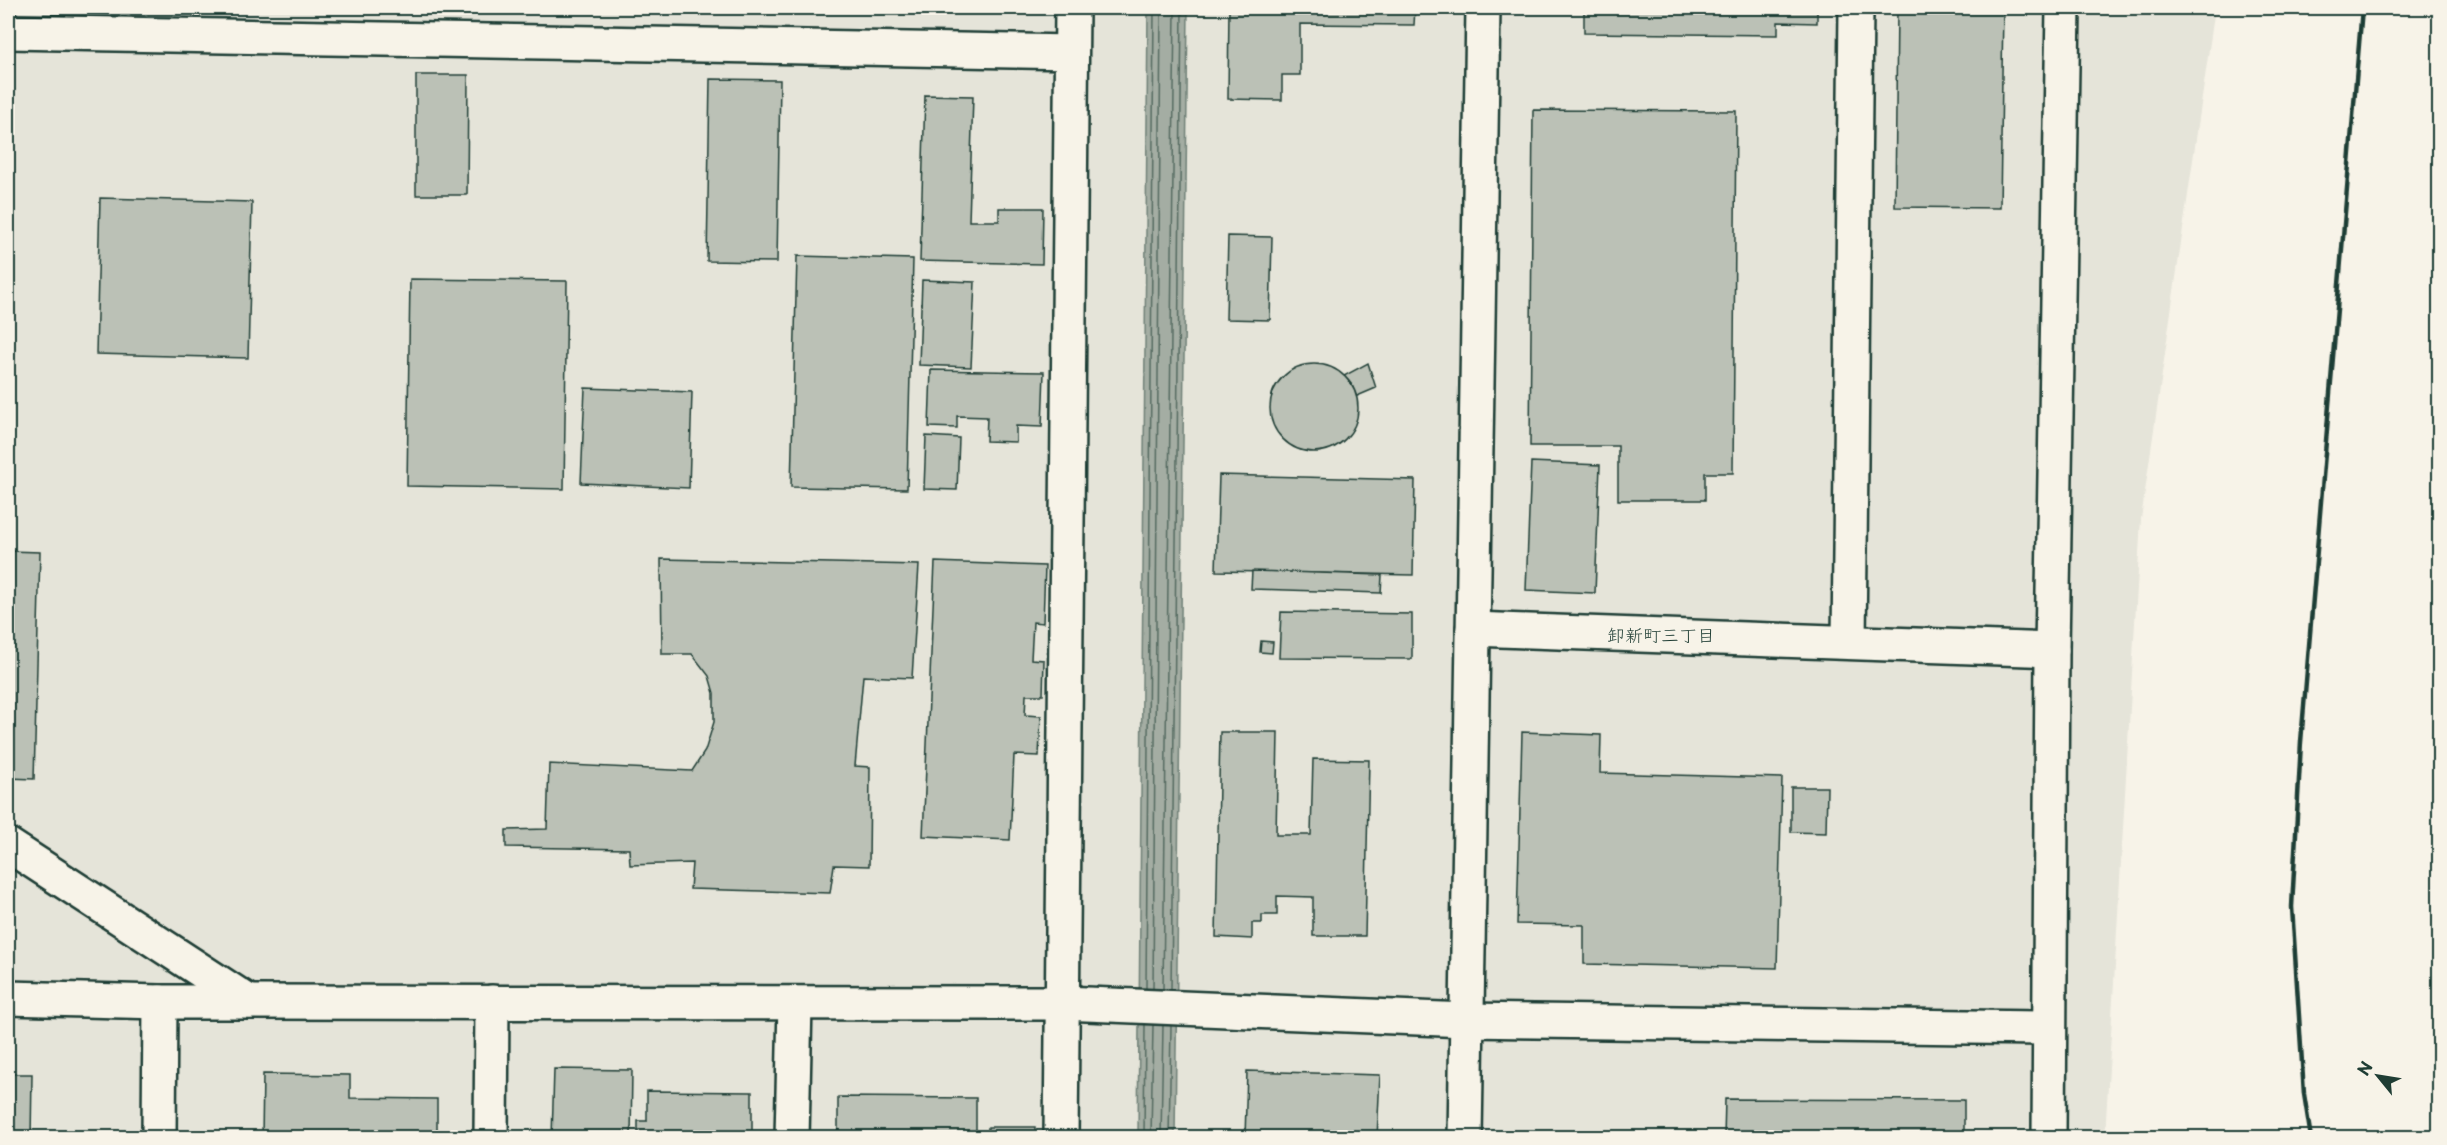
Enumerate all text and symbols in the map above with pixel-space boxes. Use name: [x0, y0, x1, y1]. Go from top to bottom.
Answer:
district label: 卸新町三丁目: [1607, 621, 1715, 648]
north arrow: [2348, 1046, 2408, 1106]
text: N: [2351, 1057, 2378, 1079]

